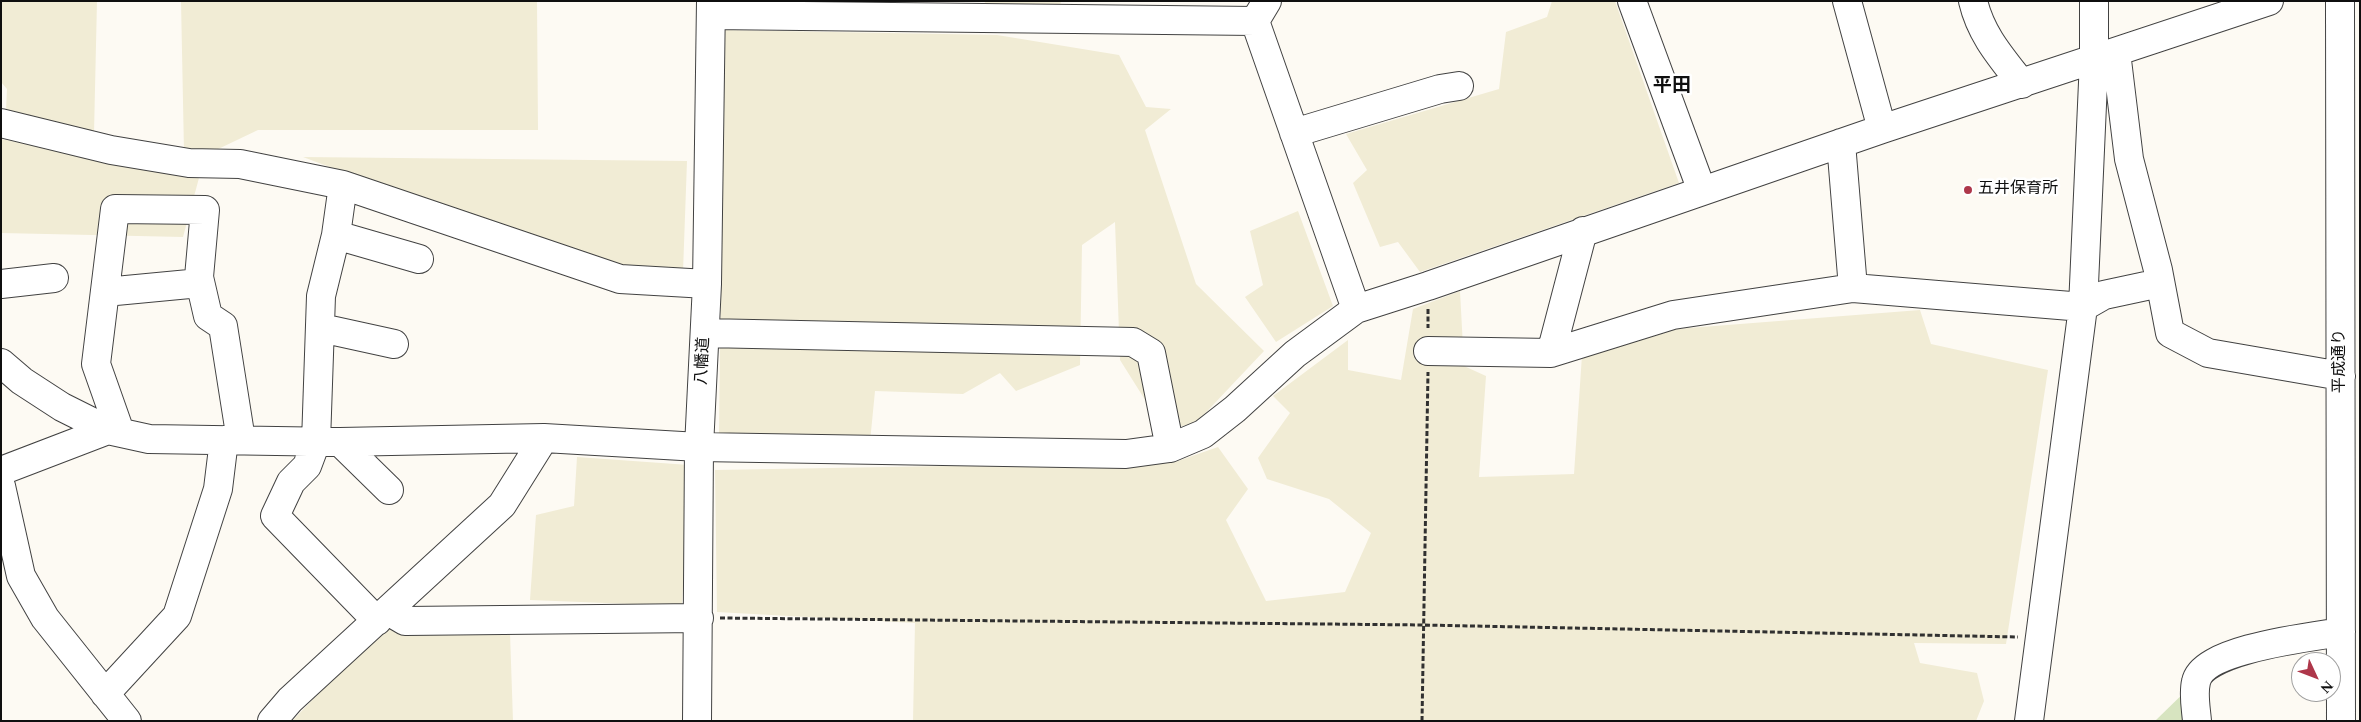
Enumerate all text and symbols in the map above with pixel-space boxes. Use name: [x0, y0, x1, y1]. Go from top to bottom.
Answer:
district label: 平田: [1653, 76, 1691, 98]
place label: 五井保育所: [1978, 180, 2058, 200]
marker: 五井保育所: [1962, 184, 1974, 196]
street label: 平成通り: [2331, 329, 2351, 393]
street label: 八幡道: [693, 337, 715, 385]
north arrow: [2291, 652, 2341, 702]
text: N: [2315, 676, 2338, 698]

